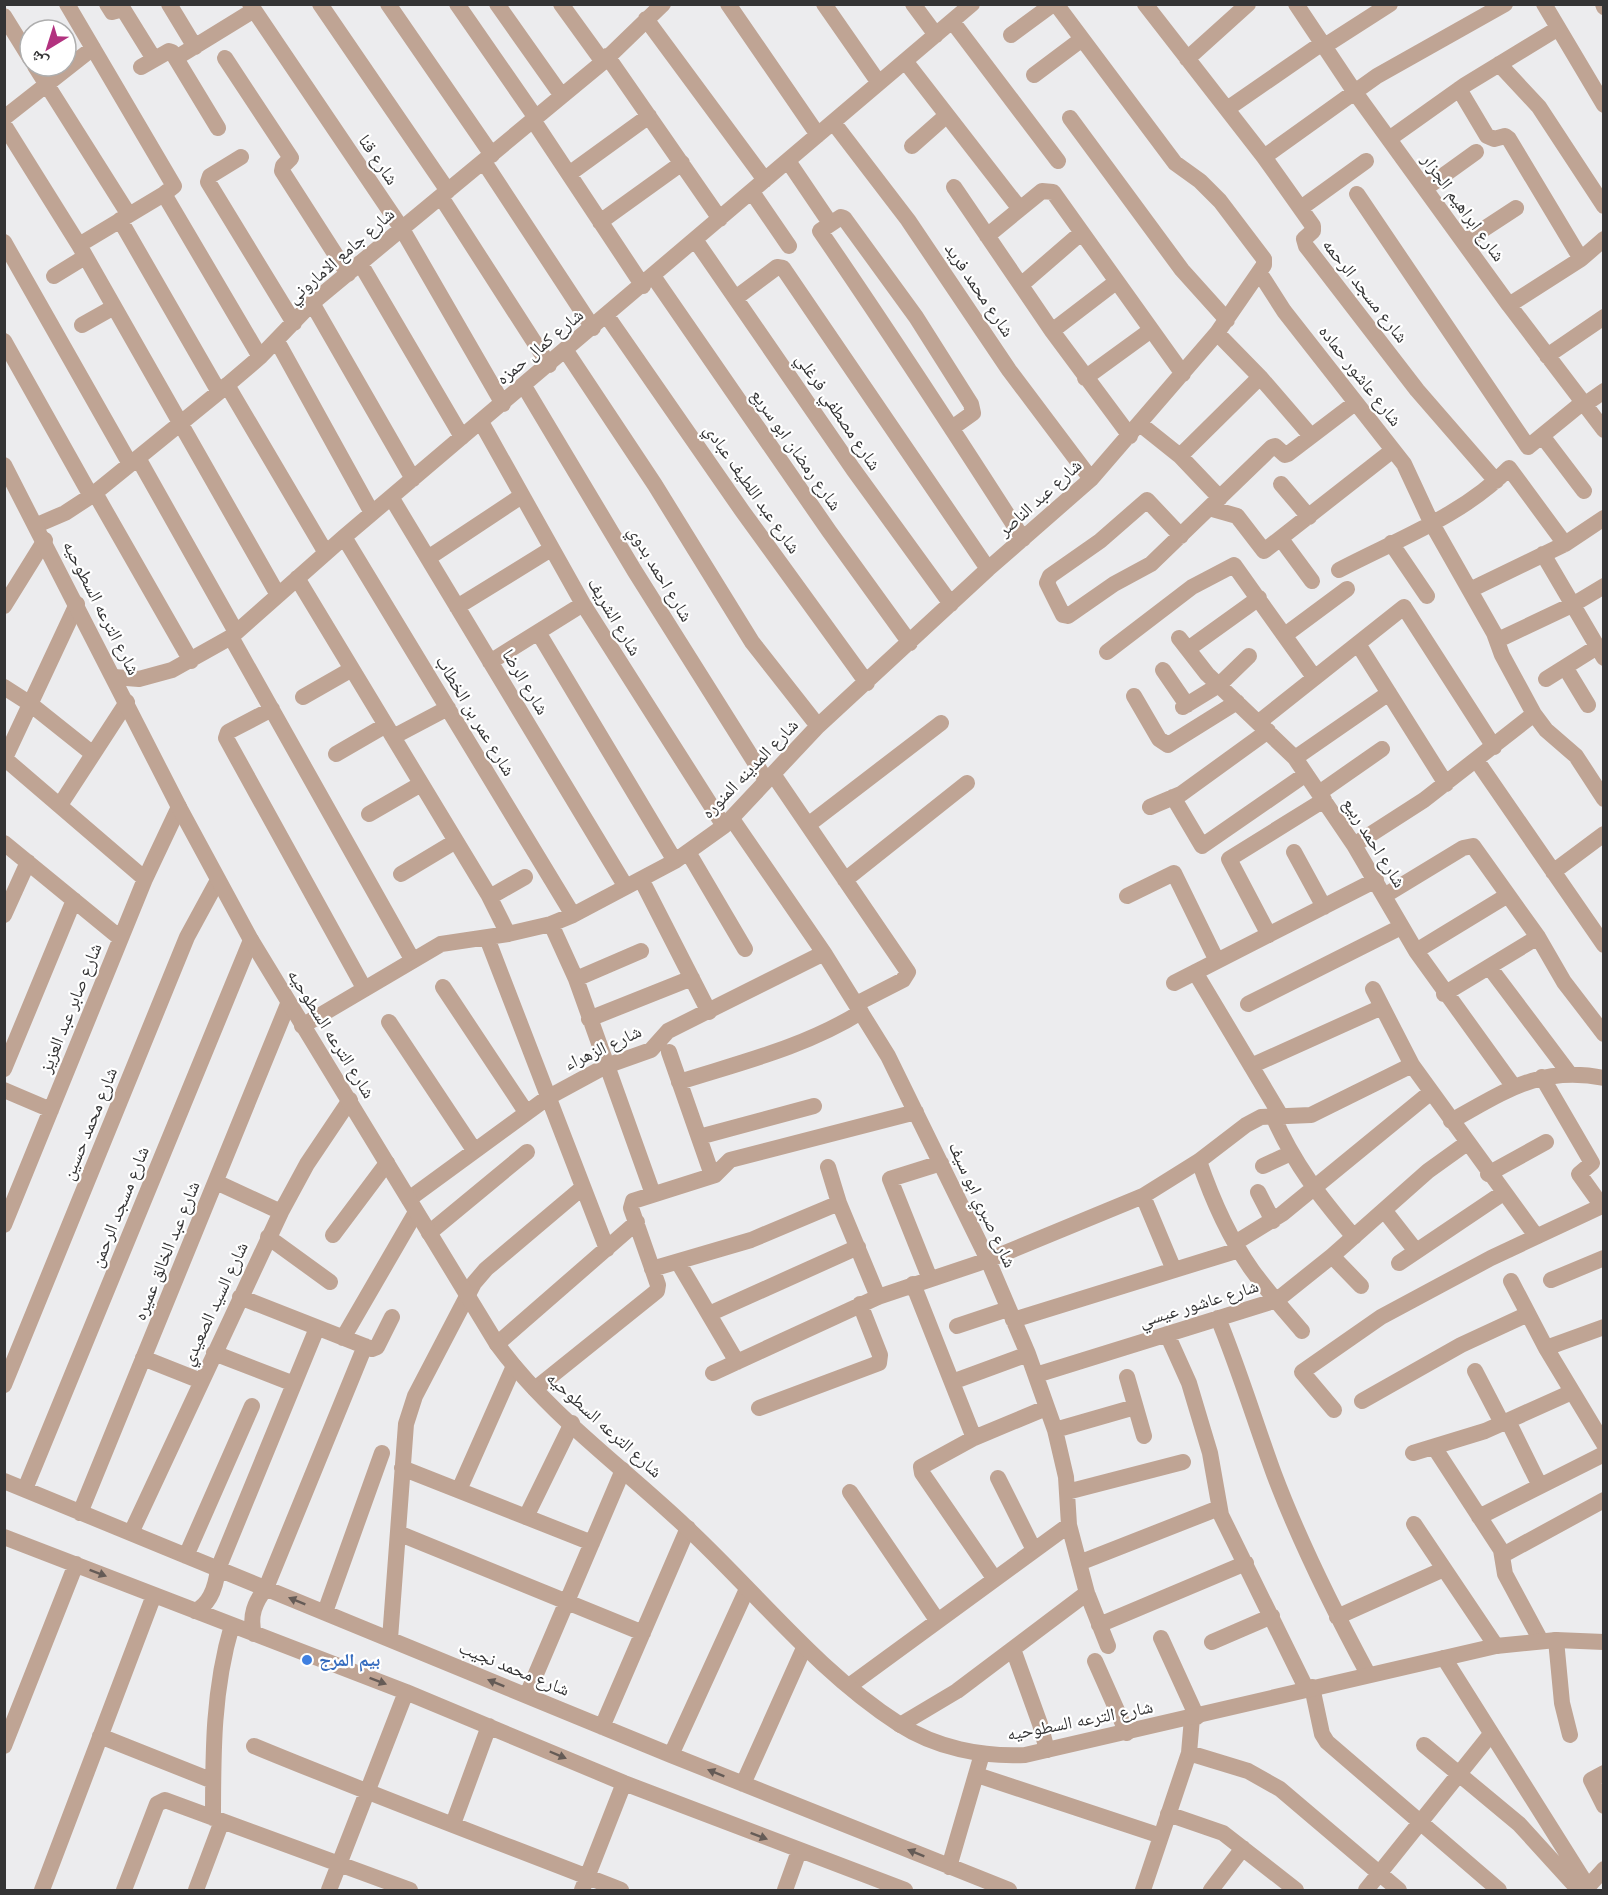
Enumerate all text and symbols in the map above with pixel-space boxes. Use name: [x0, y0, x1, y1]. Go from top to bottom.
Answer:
north arrow: [18, 18, 78, 78]
text: ش: [25, 44, 53, 74]
street label: شارع قنا: [351, 129, 405, 191]
street label: شارع ابراهيم الجزار: [1414, 148, 1511, 268]
street label: شارع جامع الاماروني: [281, 202, 401, 311]
street label: شارع مسجد الرحمه: [1315, 233, 1415, 349]
street label: شارع محمد فريد: [937, 237, 1021, 343]
street label: شارع كمال حمزه: [490, 302, 590, 392]
street label: شارع عاشور حماده: [1312, 319, 1408, 433]
street label: شارع مصطفي فرغلي: [788, 348, 887, 477]
street label: شارع رمضان ابو سريع: [744, 383, 848, 517]
street label: شارع عبد اللطيف عبادي: [697, 419, 807, 560]
street label: شارع عبد الناصر: [991, 453, 1088, 544]
street label: شارع احمد بدوي: [620, 521, 699, 628]
street label: شارع الترعه السطوحيه: [55, 536, 147, 680]
street label: شارع الشريف: [580, 573, 648, 661]
street label: شارع الرضا: [495, 644, 555, 720]
street label: شارع عمر بن الخطاب: [428, 650, 522, 782]
street label: شارع المدينه المنوره: [695, 713, 805, 825]
street label: شارع احمد ربيع: [1336, 793, 1412, 893]
street label: شارع صابر عبد العزيز: [32, 939, 109, 1078]
street label: شارع الترعه السطوحيه: [280, 964, 382, 1104]
street label: شارع الزهراء: [560, 1018, 646, 1078]
street label: شارع محمد حسين: [55, 1063, 125, 1185]
street label: شارع صبري ابو سيف: [940, 1138, 1023, 1273]
street label: شارع مسجد الرحمن: [83, 1142, 157, 1272]
street label: شارع عبد الخالق عميره: [127, 1177, 207, 1325]
street label: شارع السيد الصعيدي: [174, 1238, 256, 1371]
street label: شارع عاشور عيسي: [1136, 1273, 1262, 1336]
street label: شارع الترعه السطوحيه: [540, 1365, 668, 1485]
one-way arrow: [89, 1569, 107, 1578]
one-way arrow: [287, 1596, 305, 1606]
street label: شارع محمد نجيب: [454, 1634, 574, 1704]
place label: بيم المرج: [319, 1647, 380, 1674]
marker: بيم المرج: [300, 1653, 314, 1667]
one-way arrow: [369, 1677, 387, 1687]
one-way arrow: [487, 1678, 505, 1688]
street label: شارع الترعه السطوحيه: [1005, 1694, 1155, 1748]
one-way arrow: [550, 1750, 568, 1760]
one-way arrow: [706, 1768, 724, 1778]
one-way arrow: [750, 1831, 768, 1841]
one-way arrow: [907, 1848, 925, 1857]

